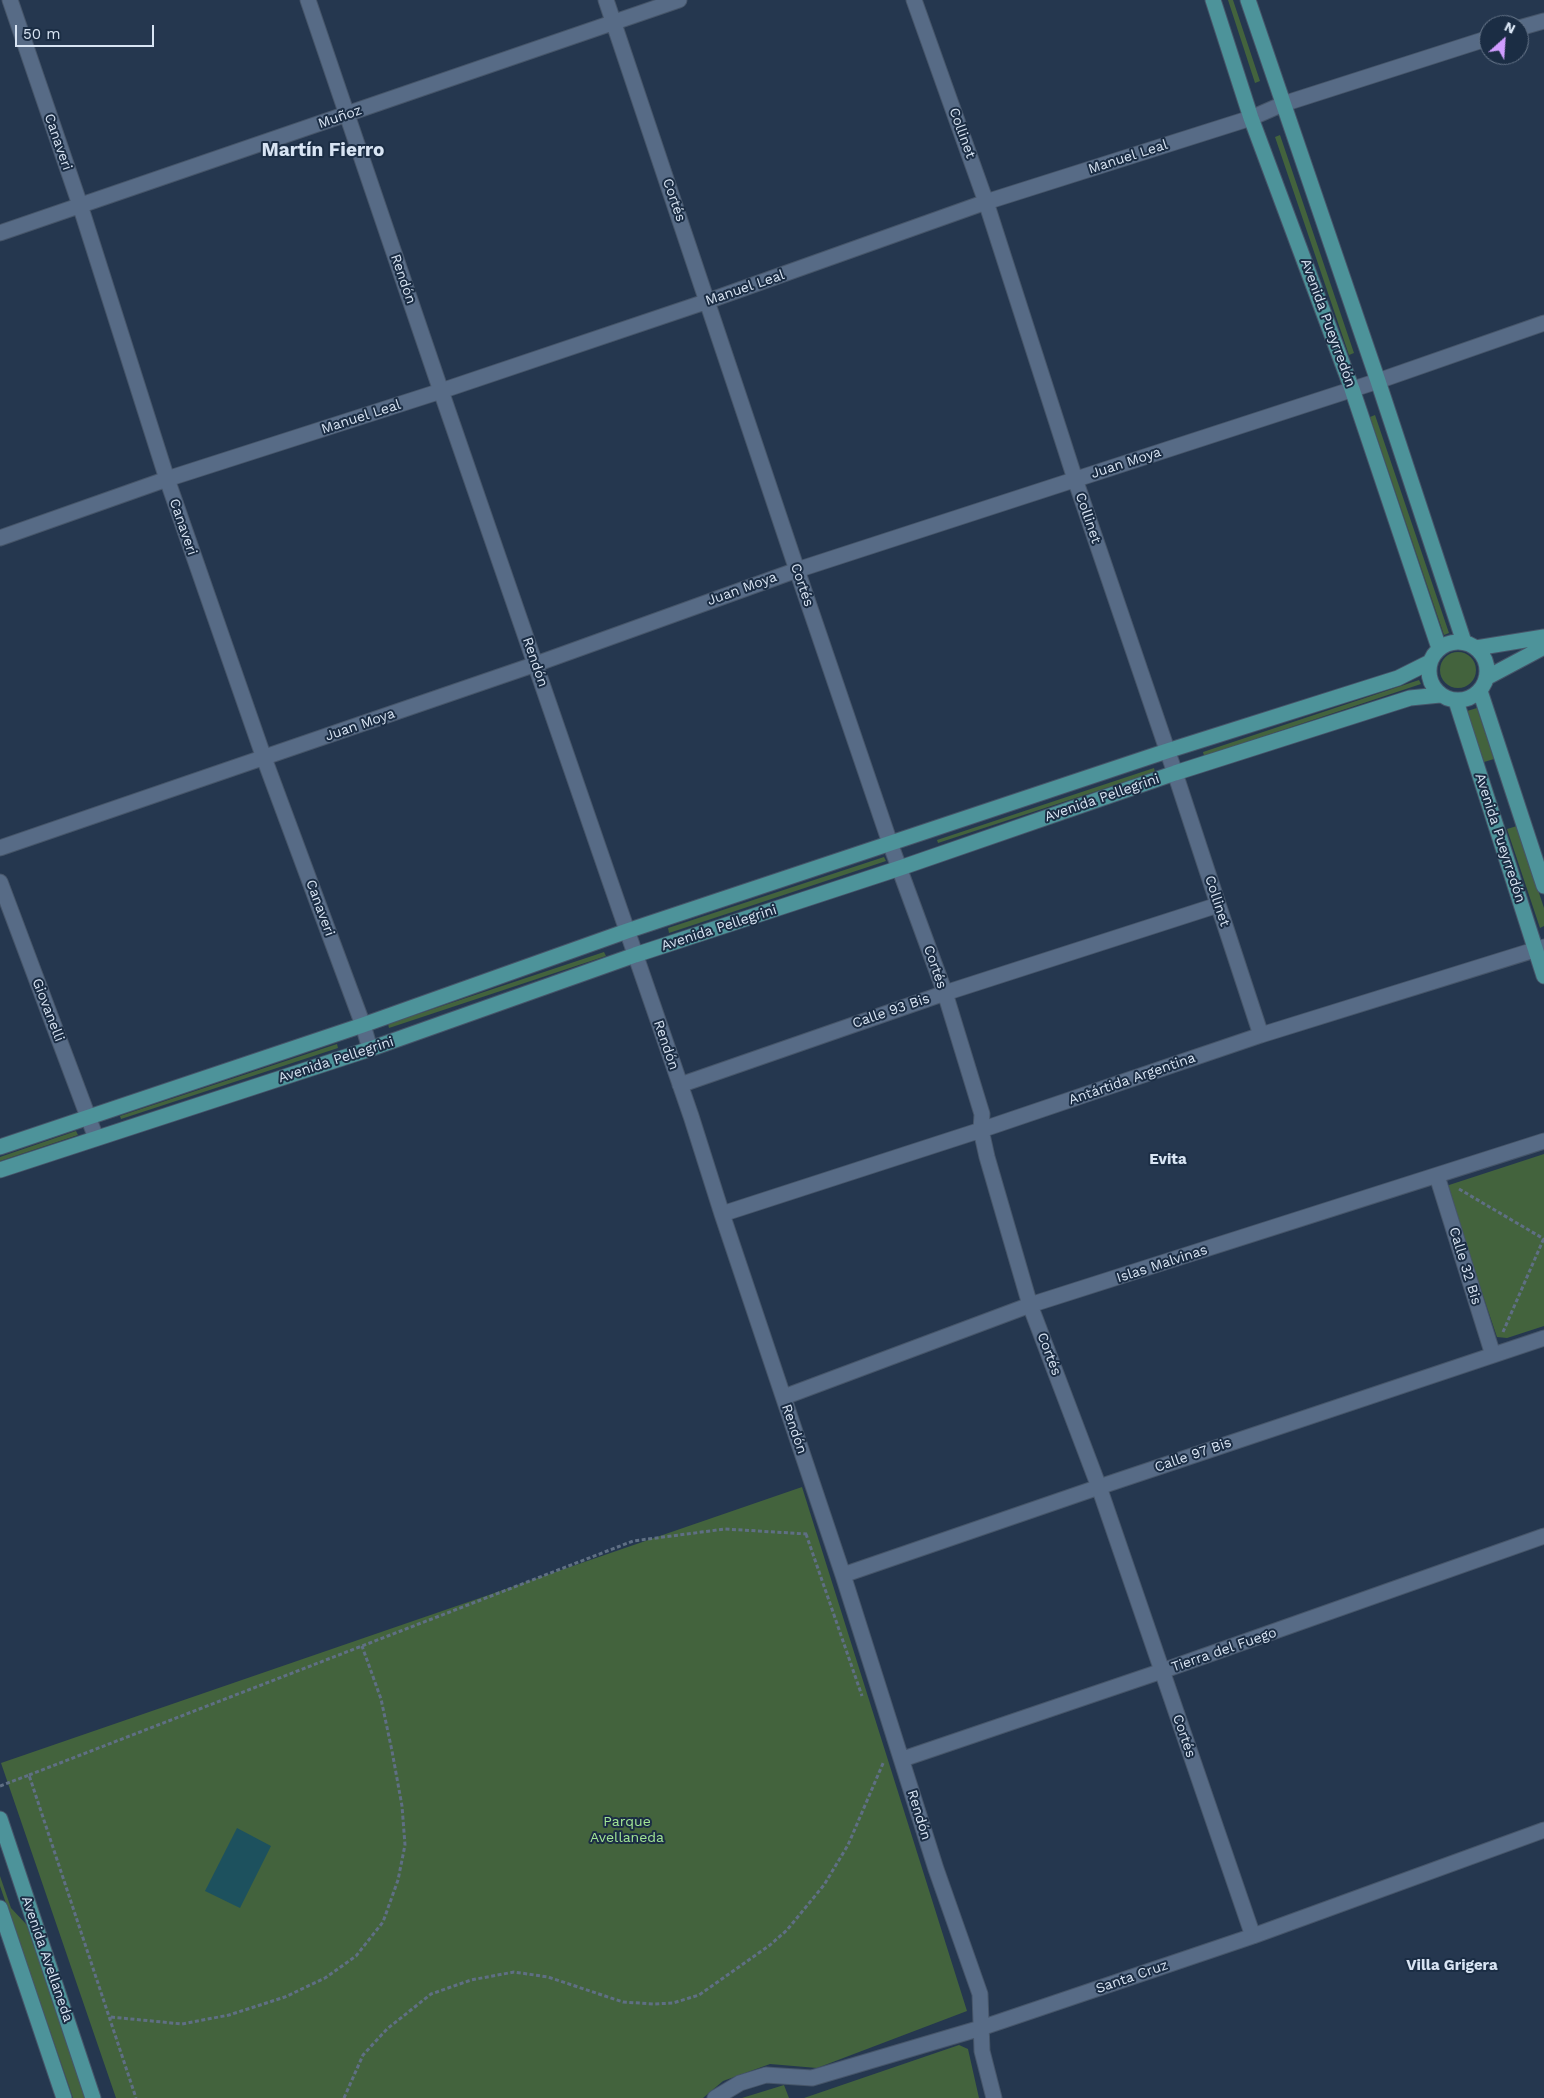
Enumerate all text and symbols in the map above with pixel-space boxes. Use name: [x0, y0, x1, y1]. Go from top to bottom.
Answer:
scale bar: [18, 15, 156, 47]
north arrow: [1479, 15, 1529, 65]
text: N: [1502, 18, 1518, 37]
text: 50 m: [23, 25, 60, 43]
street label: Muñoz: [316, 102, 364, 132]
street label: Collinet: [945, 105, 979, 161]
street label: Canaveri: [41, 112, 75, 172]
street label: Manuel Leal: [1086, 136, 1170, 178]
district label: Martín Fierro: [262, 139, 384, 161]
street label: Cortés: [659, 176, 689, 224]
street label: Rendón: [387, 252, 419, 306]
street label: Avenida Pueyrredón: [1297, 257, 1359, 389]
street label: Manuel Leal: [703, 267, 787, 309]
street label: Manuel Leal: [319, 396, 403, 438]
street label: Juan Moya: [1089, 444, 1163, 482]
street label: Collinet: [1071, 490, 1105, 546]
street label: Canaveri: [166, 497, 200, 557]
street label: Cortés: [787, 561, 817, 609]
street label: Juan Moya: [705, 569, 779, 609]
street label: Rendón: [519, 635, 551, 689]
street label: Juan Moya: [323, 705, 397, 745]
street label: Avenida Pellegrini: [1042, 770, 1162, 826]
street label: Avenida Pueyrredón: [1471, 771, 1529, 905]
street label: Collinet: [1201, 873, 1233, 929]
street label: Canaveri: [302, 878, 338, 938]
street label: Avenida Pellegrini: [659, 901, 779, 955]
street label: Cortés: [920, 943, 950, 991]
street label: Giovanelli: [28, 976, 68, 1044]
street label: Calle 93 Bis: [850, 990, 932, 1032]
street label: Rendón: [650, 1018, 682, 1072]
street label: Avenida Pellegrini: [276, 1033, 396, 1087]
street label: Antártida Argentina: [1066, 1049, 1198, 1109]
district label: Evita: [1149, 1151, 1187, 1169]
street label: Calle 32 Bis: [1445, 1225, 1485, 1307]
street label: Islas Malvinas: [1114, 1241, 1210, 1287]
street label: Cortés: [1033, 1330, 1065, 1378]
street label: Rendón: [778, 1402, 810, 1456]
street label: Calle 97 Bis: [1152, 1434, 1234, 1476]
street label: Tierra del Fuego: [1169, 1624, 1279, 1676]
street label: Cortés: [1169, 1712, 1199, 1760]
street label: Rendón: [903, 1788, 935, 1842]
park label: Parque Avellaneda: [590, 1814, 664, 1846]
street label: Avenida Avellaneda: [18, 1894, 76, 2024]
street label: Santa Cruz: [1094, 1957, 1170, 1997]
district label: Villa Grigera: [1406, 1957, 1498, 1975]

